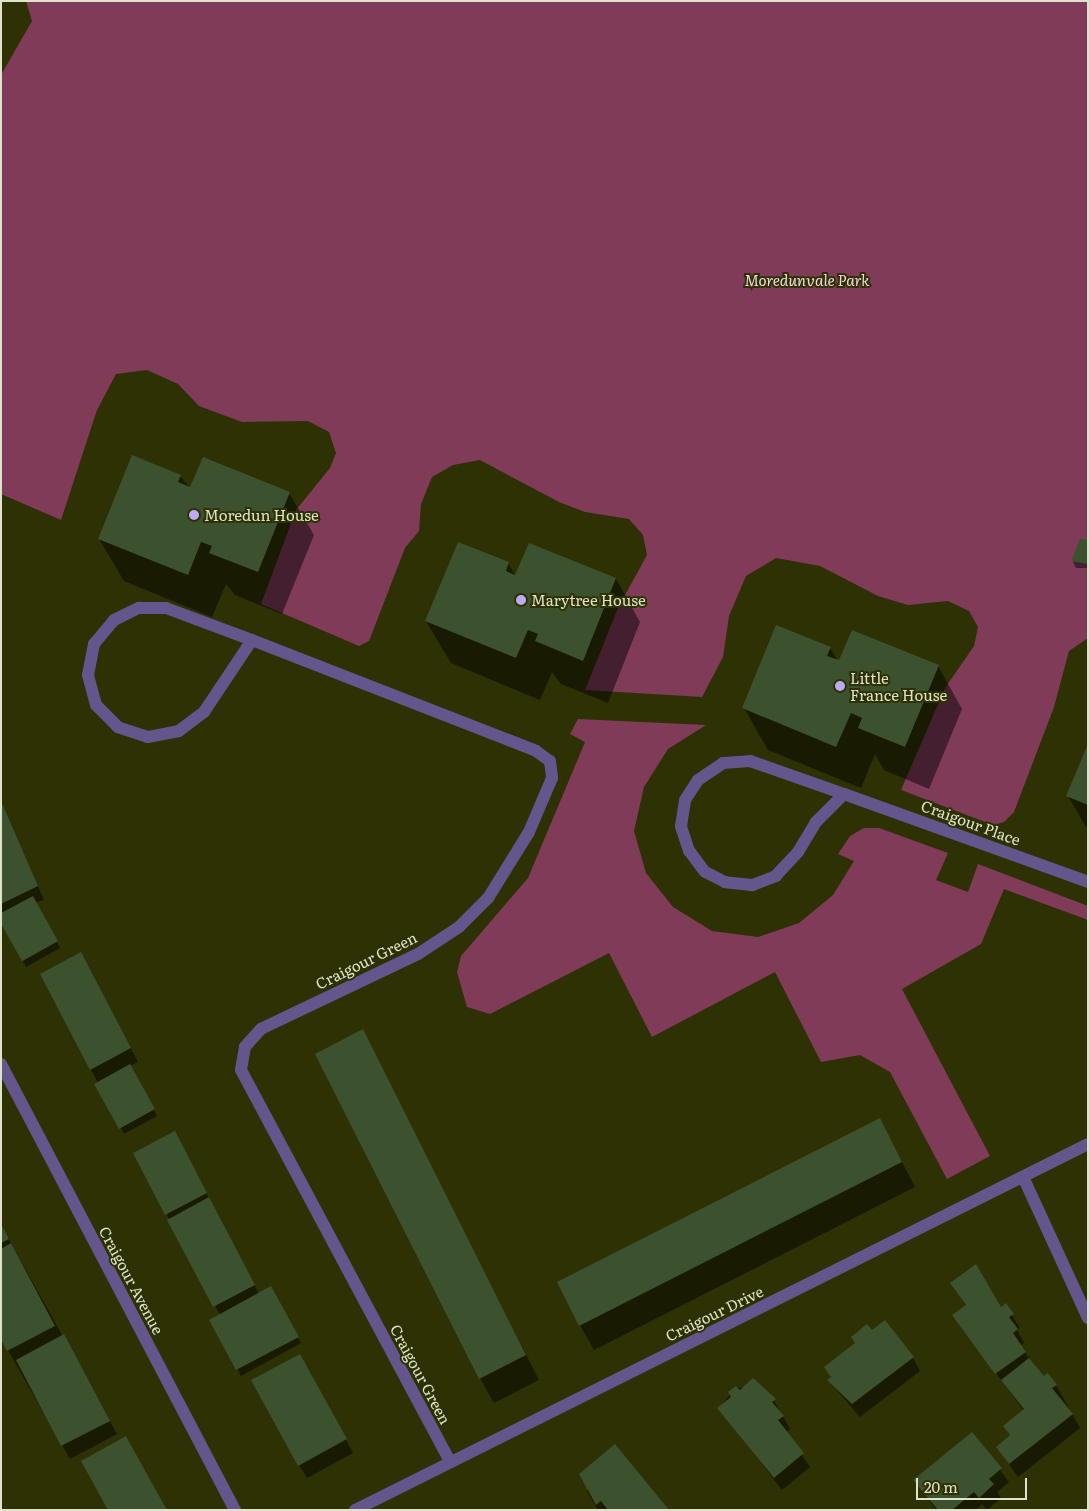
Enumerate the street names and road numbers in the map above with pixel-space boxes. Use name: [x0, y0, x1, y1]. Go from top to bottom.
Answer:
street label: Craigour Place: [919, 796, 1023, 848]
street label: Craigour Green: [312, 928, 420, 992]
street label: Craigour Avenue: [96, 1223, 168, 1337]
street label: Craigour Drive: [662, 1282, 766, 1344]
street label: Craigour Green: [387, 1321, 455, 1427]

